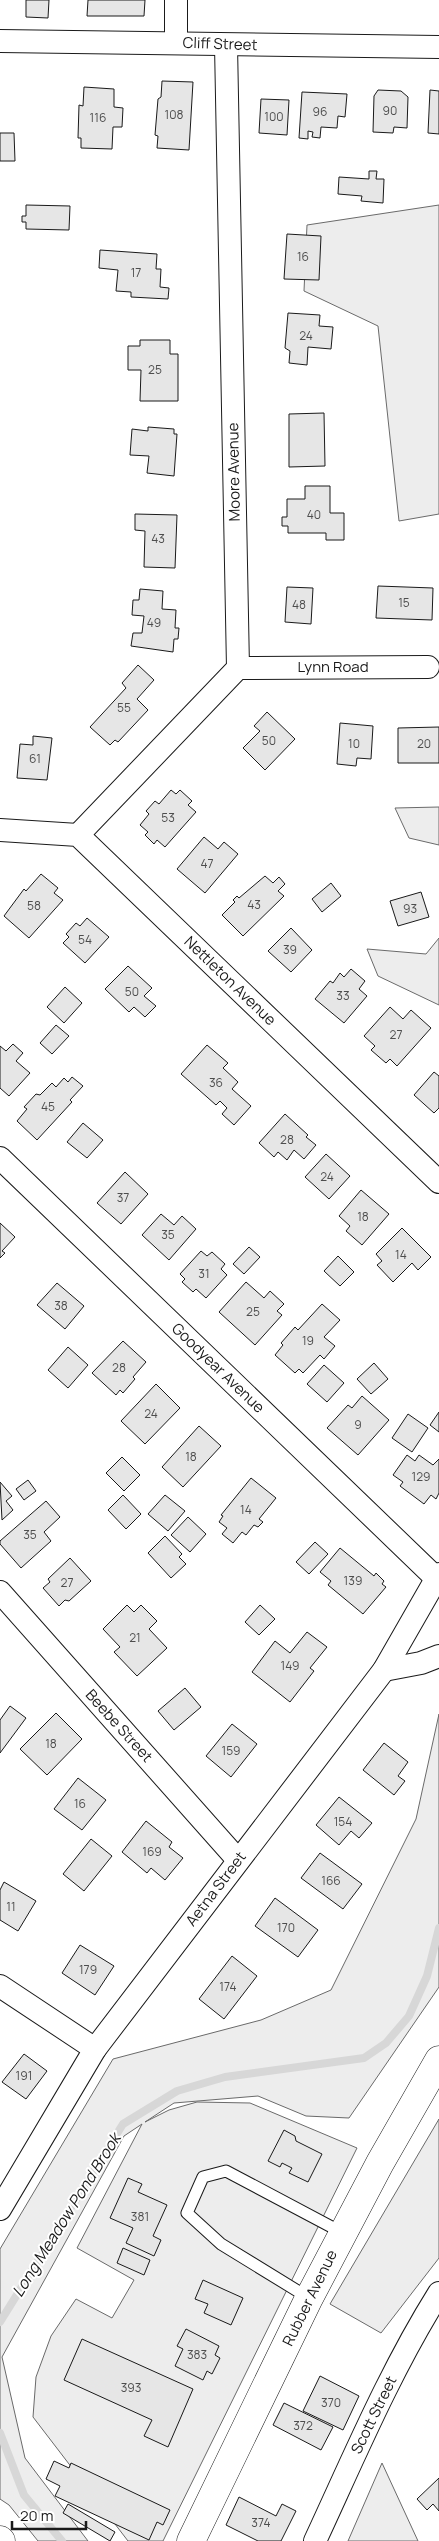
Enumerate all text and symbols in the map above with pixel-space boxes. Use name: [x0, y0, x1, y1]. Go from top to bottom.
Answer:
street label: Cliff Street: [182, 32, 258, 55]
house number: 90: [383, 102, 397, 119]
house number: 96: [313, 103, 327, 120]
house number: 108: [165, 106, 184, 123]
house number: 100: [264, 108, 284, 125]
house number: 116: [90, 109, 106, 126]
house number: 16: [297, 248, 309, 265]
house number: 17: [131, 264, 141, 281]
house number: 24: [299, 327, 313, 344]
house number: 25: [148, 361, 162, 378]
street label: Moore Avenue: [222, 422, 245, 522]
house number: 40: [307, 506, 321, 523]
house number: 43: [151, 530, 165, 547]
house number: 15: [398, 594, 410, 611]
house number: 48: [292, 596, 306, 613]
house number: 49: [147, 614, 161, 631]
street label: Lynn Road: [297, 656, 369, 677]
house number: 55: [117, 699, 131, 716]
house number: 50: [262, 732, 276, 749]
house number: 10: [348, 735, 360, 752]
house number: 20: [417, 735, 431, 752]
house number: 61: [29, 750, 41, 767]
house number: 53: [161, 809, 175, 826]
house number: 47: [200, 855, 214, 872]
house number: 43: [247, 896, 261, 913]
house number: 58: [27, 897, 41, 914]
house number: 93: [403, 900, 417, 917]
house number: 54: [78, 931, 92, 948]
street label: Nettleton Avenue: [180, 931, 281, 1030]
house number: 39: [283, 941, 297, 958]
house number: 50: [125, 983, 139, 1000]
house number: 33: [336, 987, 350, 1004]
house number: 27: [390, 1026, 402, 1043]
house number: 36: [209, 1074, 223, 1091]
house number: 45: [41, 1098, 55, 1115]
house number: 28: [280, 1131, 294, 1148]
house number: 24: [320, 1168, 334, 1185]
house number: 37: [117, 1189, 129, 1206]
house number: 18: [357, 1208, 369, 1225]
house number: 35: [161, 1226, 175, 1243]
house number: 14: [395, 1246, 407, 1263]
house number: 31: [198, 1265, 210, 1282]
house number: 38: [54, 1297, 68, 1314]
house number: 25: [246, 1303, 260, 1320]
street label: Goodyear Avenue: [167, 1318, 270, 1418]
house number: 19: [302, 1332, 314, 1349]
house number: 28: [112, 1359, 126, 1376]
house number: 24: [144, 1405, 158, 1422]
house number: 9: [354, 1416, 362, 1433]
house number: 18: [185, 1448, 197, 1465]
house number: 129: [412, 1468, 430, 1485]
house number: 14: [240, 1501, 252, 1518]
house number: 35: [23, 1526, 37, 1543]
house number: 139: [344, 1572, 362, 1589]
house number: 27: [61, 1574, 73, 1591]
house number: 21: [129, 1629, 141, 1646]
house number: 149: [280, 1657, 300, 1674]
street label: Beebe Street: [81, 1685, 158, 1767]
house number: 18: [45, 1735, 57, 1752]
house number: 159: [221, 1742, 241, 1759]
house number: 16: [74, 1795, 86, 1812]
house number: 154: [334, 1813, 352, 1830]
house number: 169: [142, 1843, 162, 1860]
street label: Aetna Street: [181, 1847, 251, 1930]
house number: 166: [321, 1872, 341, 1889]
house number: 11: [6, 1898, 16, 1915]
house number: 170: [277, 1919, 295, 1936]
house number: 179: [79, 1961, 97, 1978]
house number: 174: [219, 1978, 237, 1995]
house number: 191: [16, 2067, 32, 2084]
water label: Long Meadow Pond Brook: [7, 2127, 126, 2301]
house number: 381: [131, 2208, 149, 2225]
street label: Rubber Avenue: [277, 2246, 342, 2349]
house number: 383: [187, 2346, 207, 2363]
street label: Scott Street: [346, 2372, 401, 2457]
house number: 393: [121, 2379, 141, 2396]
house number: 370: [321, 2394, 341, 2411]
house number: 372: [293, 2417, 313, 2434]
scale bar: [12, 2498, 86, 2530]
text: 20 m: [20, 2505, 53, 2526]
house number: 374: [251, 2514, 271, 2531]

